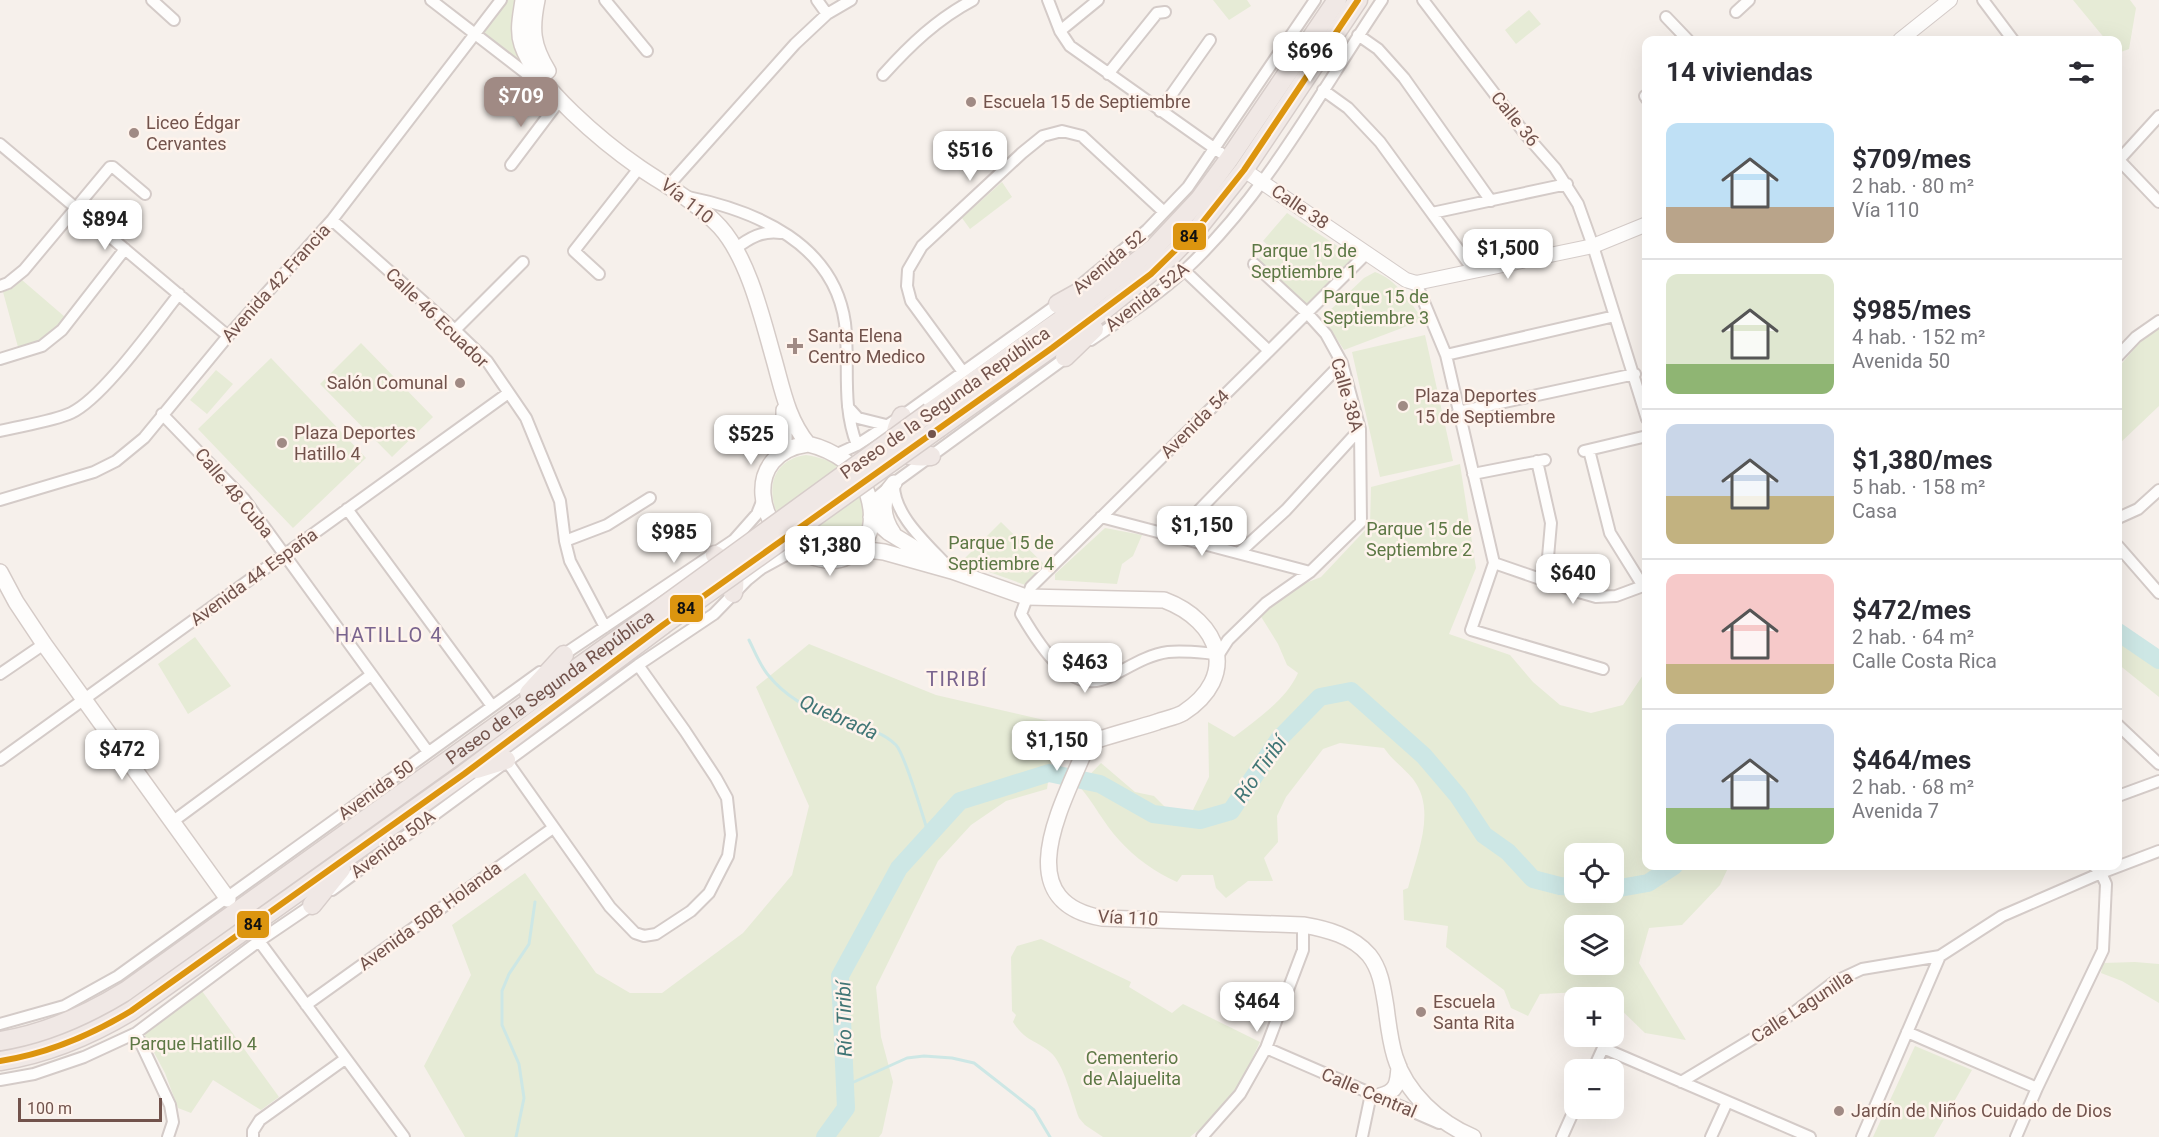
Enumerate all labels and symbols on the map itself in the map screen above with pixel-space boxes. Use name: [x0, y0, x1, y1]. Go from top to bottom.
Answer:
pin: $696: [1274, 32, 1346, 83]
pin: $709: [485, 77, 557, 128]
street label: Calle 36: [1487, 87, 1544, 150]
place label: Escuela 15 de Septiembre: [983, 91, 1190, 112]
marker: Escuela 15 de Septiembre: [964, 95, 978, 109]
place label: Liceo Édgar Cervantes: [146, 112, 240, 154]
marker: Liceo Édgar Cervantes: [127, 126, 141, 140]
pin: $516: [934, 131, 1006, 182]
street label: Vía 110: [657, 174, 718, 228]
street label: Calle 38: [1268, 180, 1333, 233]
pin: $894: [69, 200, 141, 251]
street label: Avenida 42 Francia: [217, 219, 334, 346]
line badge: 84: [1172, 222, 1207, 251]
street label: Avenida 52: [1068, 225, 1149, 298]
text: 84: [1180, 227, 1198, 246]
pin: $1,500: [1459, 229, 1557, 280]
park label: Parque 15 de Septiembre 1: [1251, 240, 1357, 282]
street label: Avenida 52A: [1101, 257, 1193, 336]
street label: Calle 46 Ecuador: [382, 263, 493, 372]
park label: Parque 15 de Septiembre 3: [1323, 286, 1429, 328]
street label: Paseo de la Segunda República: [836, 322, 1053, 483]
place label: Santa Elena Centro Medico: [808, 325, 925, 367]
marker: Santa Elena Centro Medico: [786, 337, 804, 355]
street label: Calle 38A: [1327, 355, 1368, 435]
place label: Salón Comunal: [327, 372, 448, 393]
marker: Salón Comunal: [453, 376, 467, 390]
street label: Avenida 54: [1156, 385, 1233, 462]
place label: Plaza Deportes 15 de Septiembre: [1415, 385, 1555, 427]
marker: Plaza Deportes 15 de Septiembre: [1396, 399, 1410, 413]
pin: $525: [715, 415, 787, 466]
place label: Plaza Deportes Hatillo 4: [294, 422, 416, 464]
unlabelled marker: [926, 428, 938, 440]
marker: Plaza Deportes Hatillo 4: [275, 436, 289, 450]
street label: Calle 48 Cuba: [191, 444, 278, 542]
pin: $1,150: [1153, 506, 1251, 557]
pin: $985: [638, 513, 710, 564]
park label: Parque 15 de Septiembre 2: [1366, 518, 1472, 560]
street label: Avenida 44 España: [186, 523, 321, 630]
pin: $1,380: [781, 526, 879, 577]
park label: Parque 15 de Septiembre 4: [948, 532, 1054, 574]
pin: $640: [1537, 554, 1609, 605]
line badge: 84: [669, 594, 704, 623]
text: 84: [677, 599, 695, 618]
street label: Paseo de la Segunda República: [442, 605, 658, 769]
district label: HATILLO 4: [335, 623, 443, 647]
pin: $463: [1049, 643, 1121, 694]
district label: TIRIBÍ: [926, 667, 988, 691]
water label: Quebrada: [796, 689, 882, 745]
pin: $1,150: [1008, 721, 1106, 772]
water label: Río Tiribí: [1228, 729, 1293, 807]
pin: $472: [86, 730, 158, 781]
street label: Avenida 50: [334, 755, 418, 824]
street label: Avenida 50A: [346, 805, 439, 882]
street label: Avenida 50B Holanda: [354, 857, 505, 974]
street label: Vía 110: [1097, 905, 1159, 930]
line badge: 84: [236, 910, 270, 939]
text: 84: [244, 915, 262, 934]
street label: Calle Lagunilla: [1747, 966, 1856, 1047]
water label: Río Tiribí: [831, 979, 857, 1057]
pin: $464: [1221, 982, 1293, 1033]
place label: Escuela Santa Rita: [1433, 991, 1515, 1033]
marker: Escuela Santa Rita: [1414, 1005, 1428, 1019]
park label: Parque Hatillo 4: [129, 1033, 257, 1054]
park label: Cementerio de Alajuelita: [1083, 1047, 1181, 1089]
street label: Calle Central: [1318, 1063, 1420, 1122]
scale bar: [18, 1095, 162, 1122]
place label: Jardín de Niños Cuidado de Dios: [1851, 1100, 2112, 1121]
marker: Jardín de Niños Cuidado de Dios: [1832, 1104, 1846, 1118]

